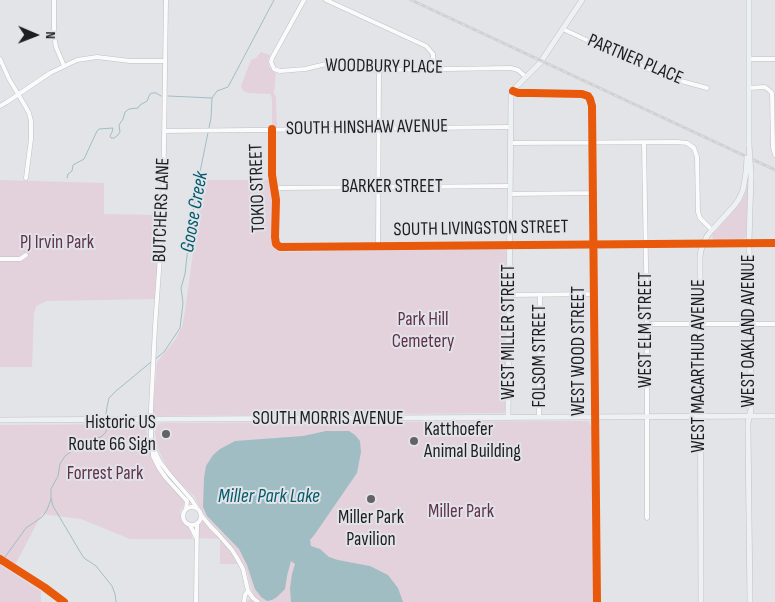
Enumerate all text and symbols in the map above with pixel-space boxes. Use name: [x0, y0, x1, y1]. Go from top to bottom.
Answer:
north arrow: [10, 10, 60, 60]
street label: PARTNER PLACE: [584, 30, 686, 90]
text: N: [42, 31, 59, 39]
street label: WOODBURY PLACE: [325, 55, 443, 79]
street label: SOUTH HINSHAW AVENUE: [286, 115, 448, 141]
street label: TOKIO STREET: [245, 143, 271, 233]
street label: BUTCHERS LANE: [149, 157, 175, 263]
water label: Goose Creek: [176, 170, 214, 254]
street label: BARKER STREET: [341, 176, 443, 198]
street label: SOUTH LIVINGSTON STREET: [393, 216, 569, 242]
park label: PJ Irvin Park: [20, 232, 94, 254]
street label: WEST OAKLAND AVENUE: [738, 254, 760, 408]
street label: WEST MILLER STREET: [498, 264, 520, 400]
street label: WEST ELM STREET: [635, 272, 657, 388]
street label: WEST MACARTHUR AVENUE: [688, 279, 710, 453]
street label: WEST WOOD STREET: [568, 286, 590, 416]
street label: FOLSOM STREET: [529, 304, 551, 408]
park label: Park Hill Cemetery: [392, 309, 454, 353]
street label: SOUTH MORRIS AVENUE: [252, 408, 404, 430]
place label: Historic US Route 66 Sign: [68, 412, 156, 456]
place label: Katthoefer Animal Building: [424, 419, 521, 463]
marker: Historic US Route 66 Sign: [160, 428, 172, 440]
marker: Katthoefer Animal Building: [408, 435, 420, 447]
park label: Forrest Park: [67, 463, 143, 485]
water label: Miller Park Lake: [218, 485, 320, 509]
marker: Miller Park Pavilion: [365, 493, 377, 505]
park label: Miller Park: [428, 501, 494, 523]
place label: Miller Park Pavilion: [338, 507, 404, 551]

